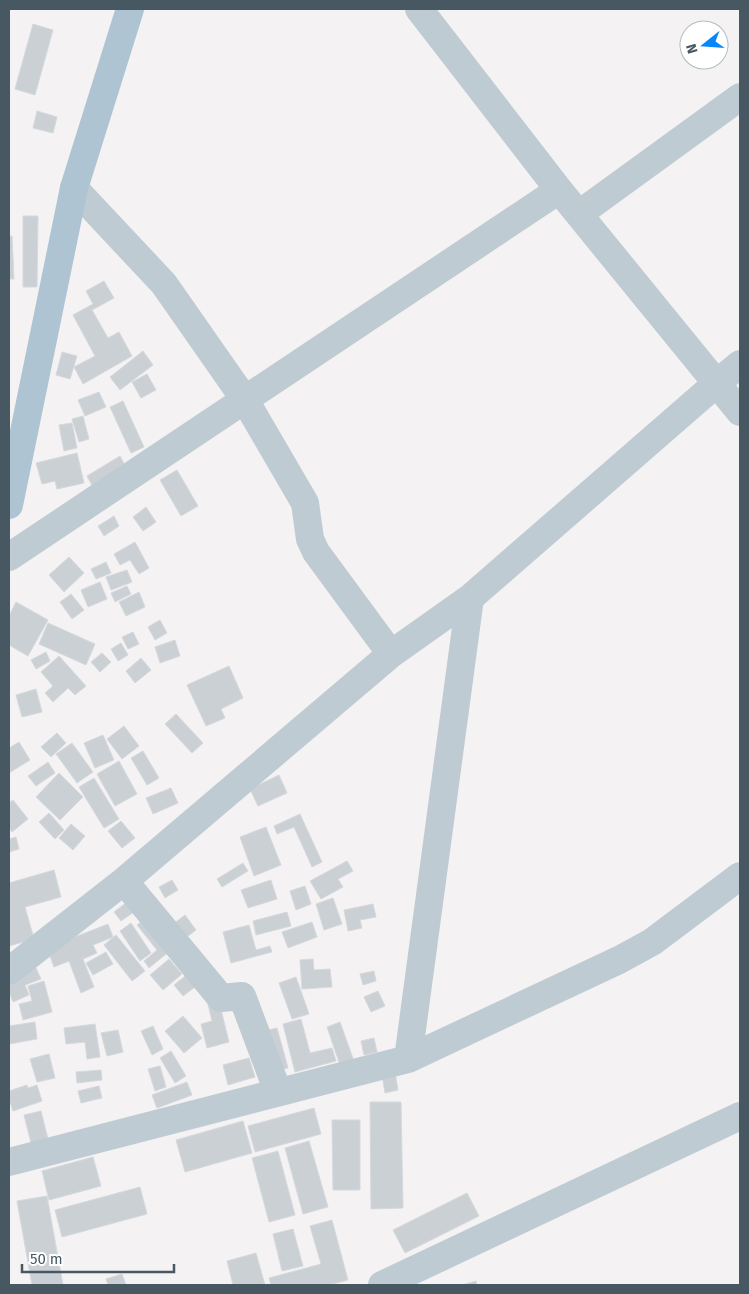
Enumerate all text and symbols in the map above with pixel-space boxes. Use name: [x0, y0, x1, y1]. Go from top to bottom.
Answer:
north arrow: [679, 20, 729, 70]
text: N: [683, 42, 702, 56]
scale bar: [22, 1242, 175, 1274]
text: 50 m: [30, 1250, 63, 1268]

